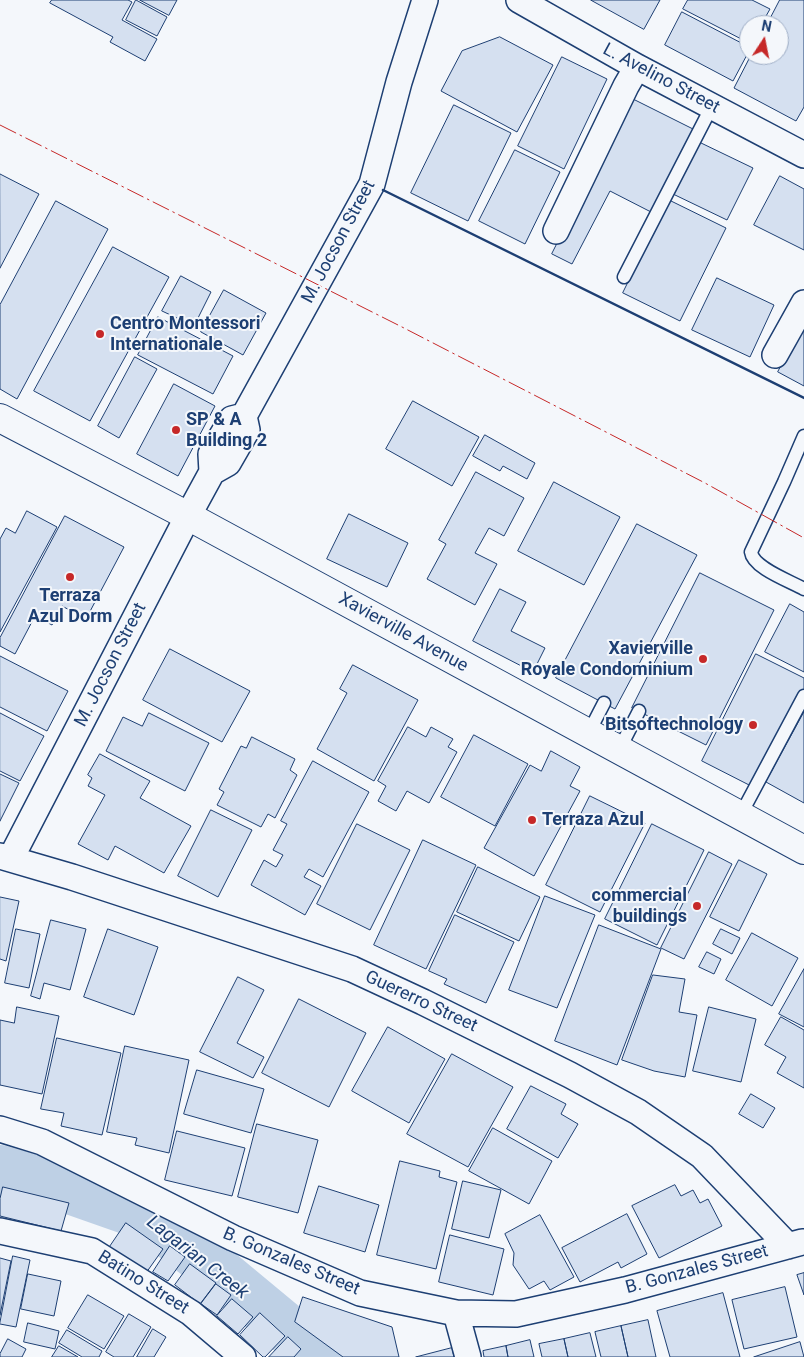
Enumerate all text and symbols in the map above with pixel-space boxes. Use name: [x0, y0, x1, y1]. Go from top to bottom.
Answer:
north arrow: [739, 15, 789, 65]
text: N: [760, 17, 773, 35]
street label: L. Avelino Street: [599, 39, 723, 119]
street label: M. Jocson Street: [298, 177, 380, 307]
place label: Centro Montessori Internationale: [110, 313, 260, 356]
marker: Centro Montessori Internationale: [94, 328, 106, 340]
place label: SP & A Building 2: [186, 409, 267, 452]
marker: SP & A Building 2: [170, 424, 182, 436]
marker: Terraza Azul Dorm: [64, 571, 76, 583]
place label: Terraza Azul Dorm: [28, 585, 112, 628]
street label: Xavierville Avenue: [335, 589, 471, 677]
street label: M. Jocson Street: [71, 600, 151, 730]
place label: Xavierville Royale Condominium: [521, 638, 693, 681]
marker: Xavierville Royale Condominium: [697, 653, 709, 665]
place label: Bitsoftechnology: [605, 714, 743, 736]
marker: Bitsoftechnology: [747, 719, 759, 731]
place label: Terraza Azul: [542, 809, 644, 831]
marker: Terraza Azul: [526, 814, 538, 826]
place label: commercial buildings: [592, 885, 687, 928]
marker: commercial buildings: [691, 900, 703, 912]
street label: Guererro Street: [361, 967, 481, 1037]
water label: Lagarian Creek: [142, 1211, 252, 1305]
street label: B. Gonzales Street: [219, 1223, 363, 1301]
street label: B. Gonzales Street: [623, 1241, 771, 1299]
street label: Batino Street: [93, 1246, 193, 1320]

